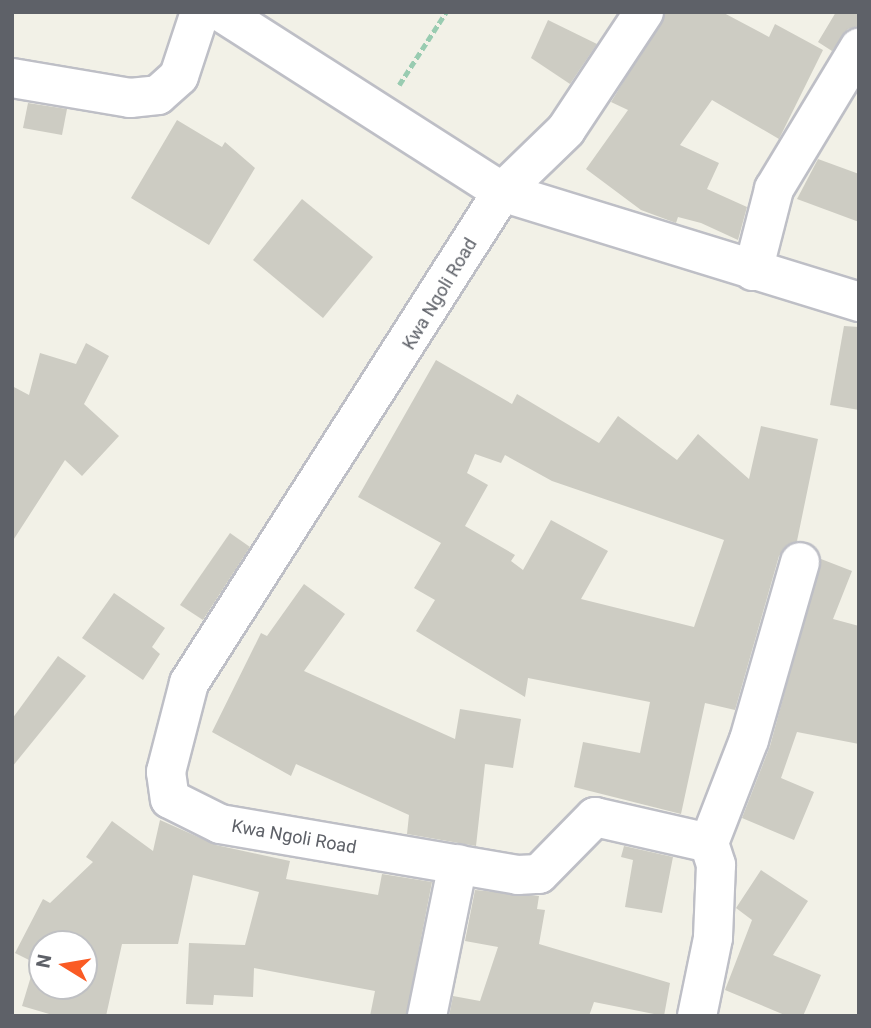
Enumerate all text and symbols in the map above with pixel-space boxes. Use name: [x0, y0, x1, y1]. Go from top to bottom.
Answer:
street label: Kwa Ngoli Road: [398, 234, 482, 354]
street label: Kwa Ngoli Road: [230, 815, 358, 859]
north arrow: [28, 930, 98, 1000]
text: N: [31, 953, 56, 970]

